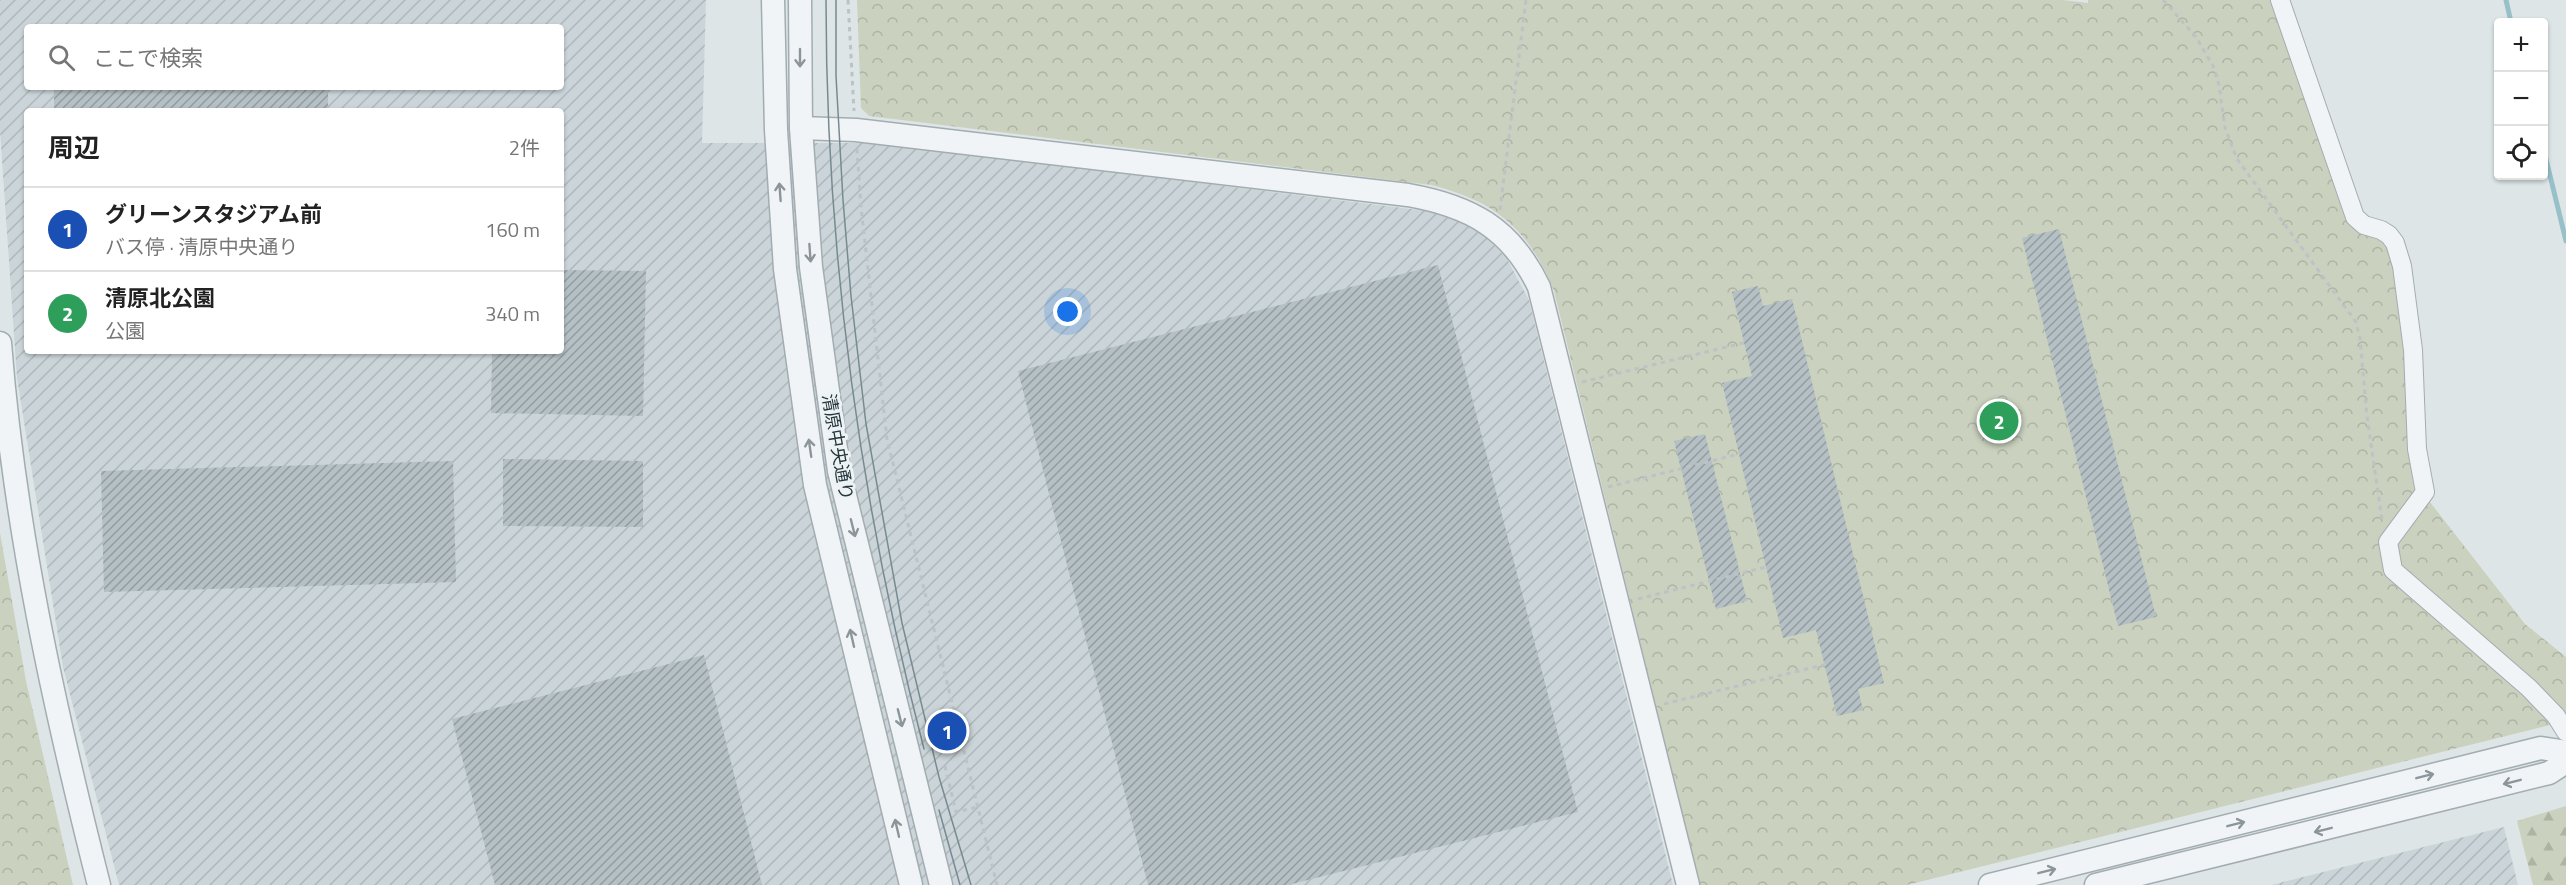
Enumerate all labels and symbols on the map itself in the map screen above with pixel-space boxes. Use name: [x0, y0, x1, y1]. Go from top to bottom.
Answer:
one-way arrow: [794, 48, 806, 68]
one-way arrow: [775, 183, 786, 202]
one-way arrow: [805, 243, 816, 263]
your location: [1053, 297, 1082, 326]
street label: 清原中央通り: [815, 391, 861, 503]
pin: 2: [1980, 398, 2018, 444]
one-way arrow: [805, 439, 816, 458]
one-way arrow: [848, 519, 860, 538]
one-way arrow: [846, 629, 857, 649]
one-way arrow: [894, 708, 906, 727]
pin: 1: [928, 708, 966, 754]
one-way arrow: [2415, 770, 2434, 782]
one-way arrow: [2503, 777, 2522, 789]
one-way arrow: [2226, 817, 2245, 829]
one-way arrow: [891, 819, 903, 838]
one-way arrow: [2314, 824, 2333, 836]
one-way arrow: [2037, 864, 2056, 876]

